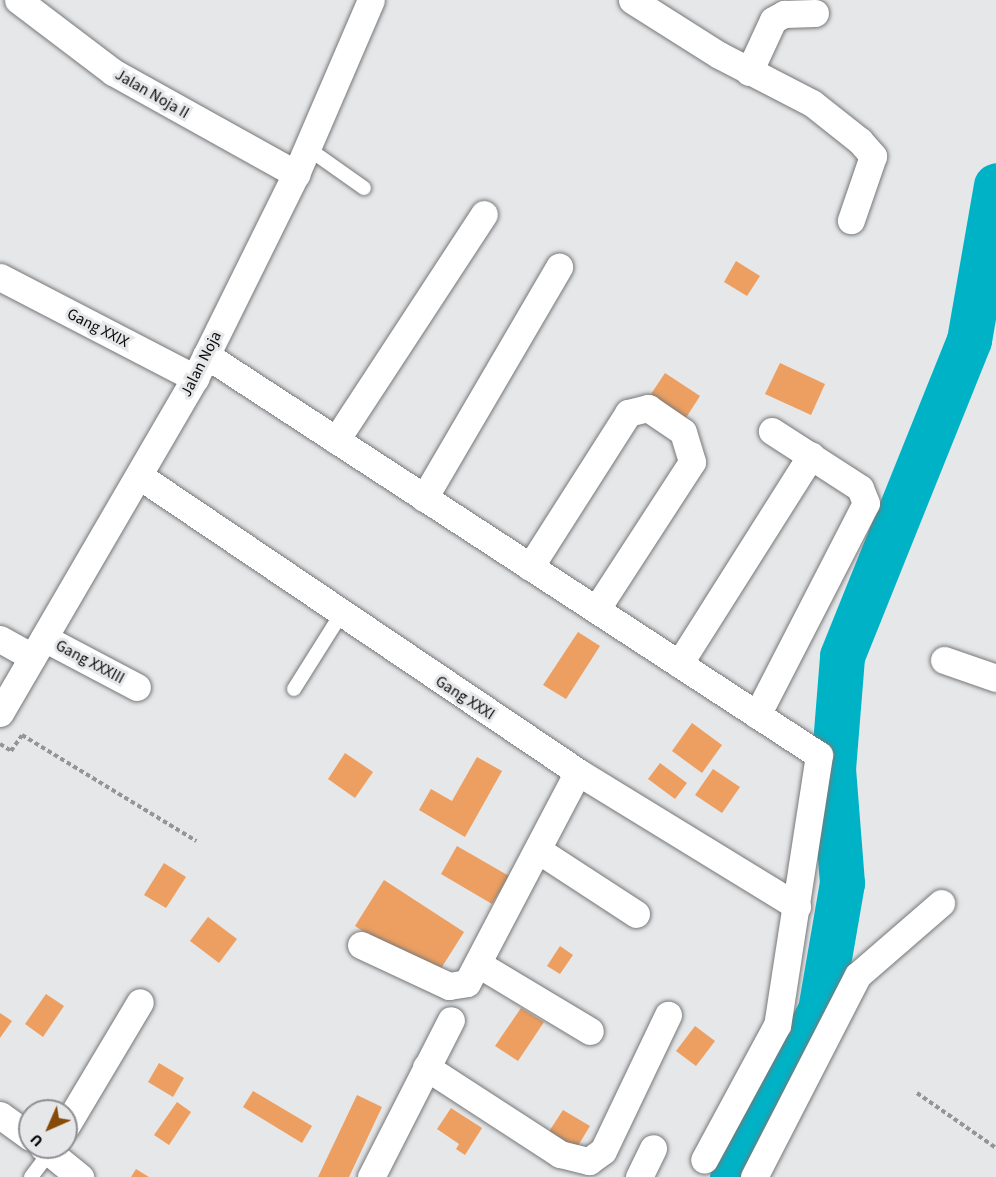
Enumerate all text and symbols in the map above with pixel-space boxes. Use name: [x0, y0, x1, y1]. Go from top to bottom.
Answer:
street label: Jalan Noja II: [111, 65, 193, 123]
street label: Gang XXIX: [64, 304, 132, 352]
street label: Jalan Noja: [176, 328, 226, 400]
street label: Gang XXXIII: [52, 636, 128, 688]
street label: Gang XXXI: [432, 672, 498, 724]
north arrow: [18, 1099, 78, 1159]
text: U: [25, 1129, 48, 1152]

